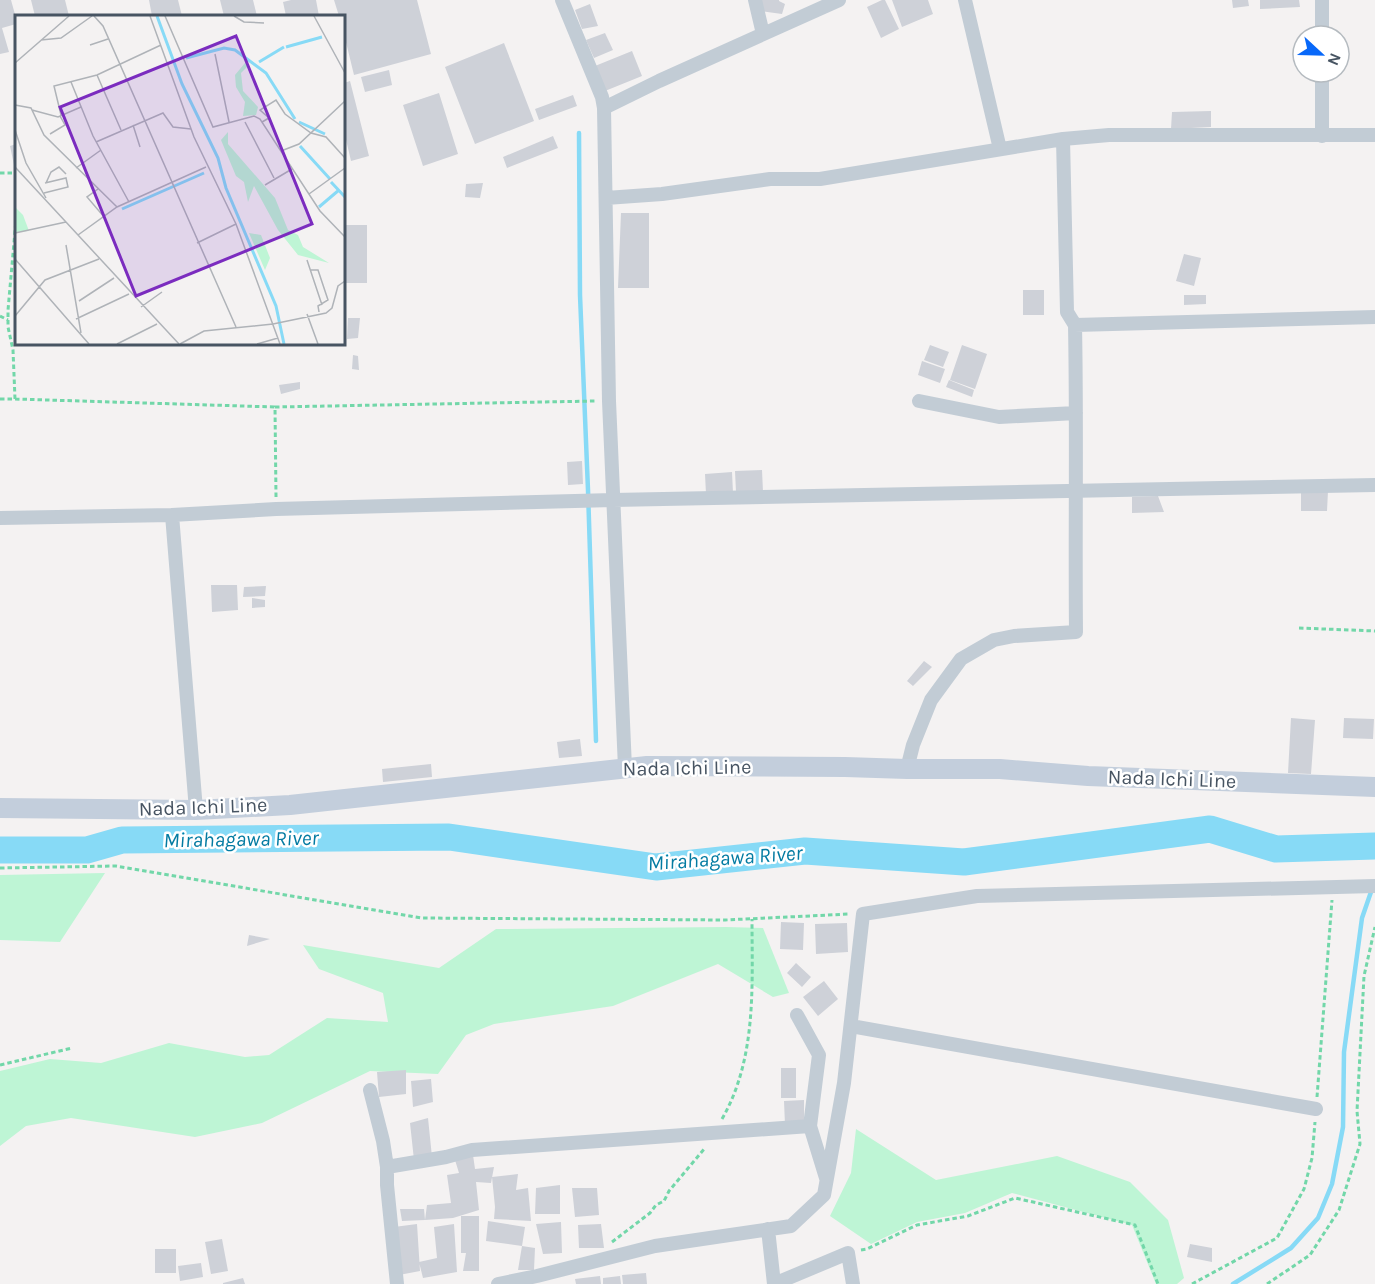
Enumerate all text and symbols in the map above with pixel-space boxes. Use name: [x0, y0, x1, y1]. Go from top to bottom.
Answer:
inset map: [15, 15, 345, 345]
north arrow: [1291, 24, 1351, 84]
text: N: [1323, 51, 1345, 68]
street label: Nada Ichi Line: [622, 755, 752, 781]
street label: Nada Ichi Line: [1107, 765, 1237, 793]
street label: Nada Ichi Line: [138, 793, 268, 821]
water label: Mirahagawa River: [163, 826, 320, 852]
water label: Mirahagawa River: [647, 841, 804, 875]

